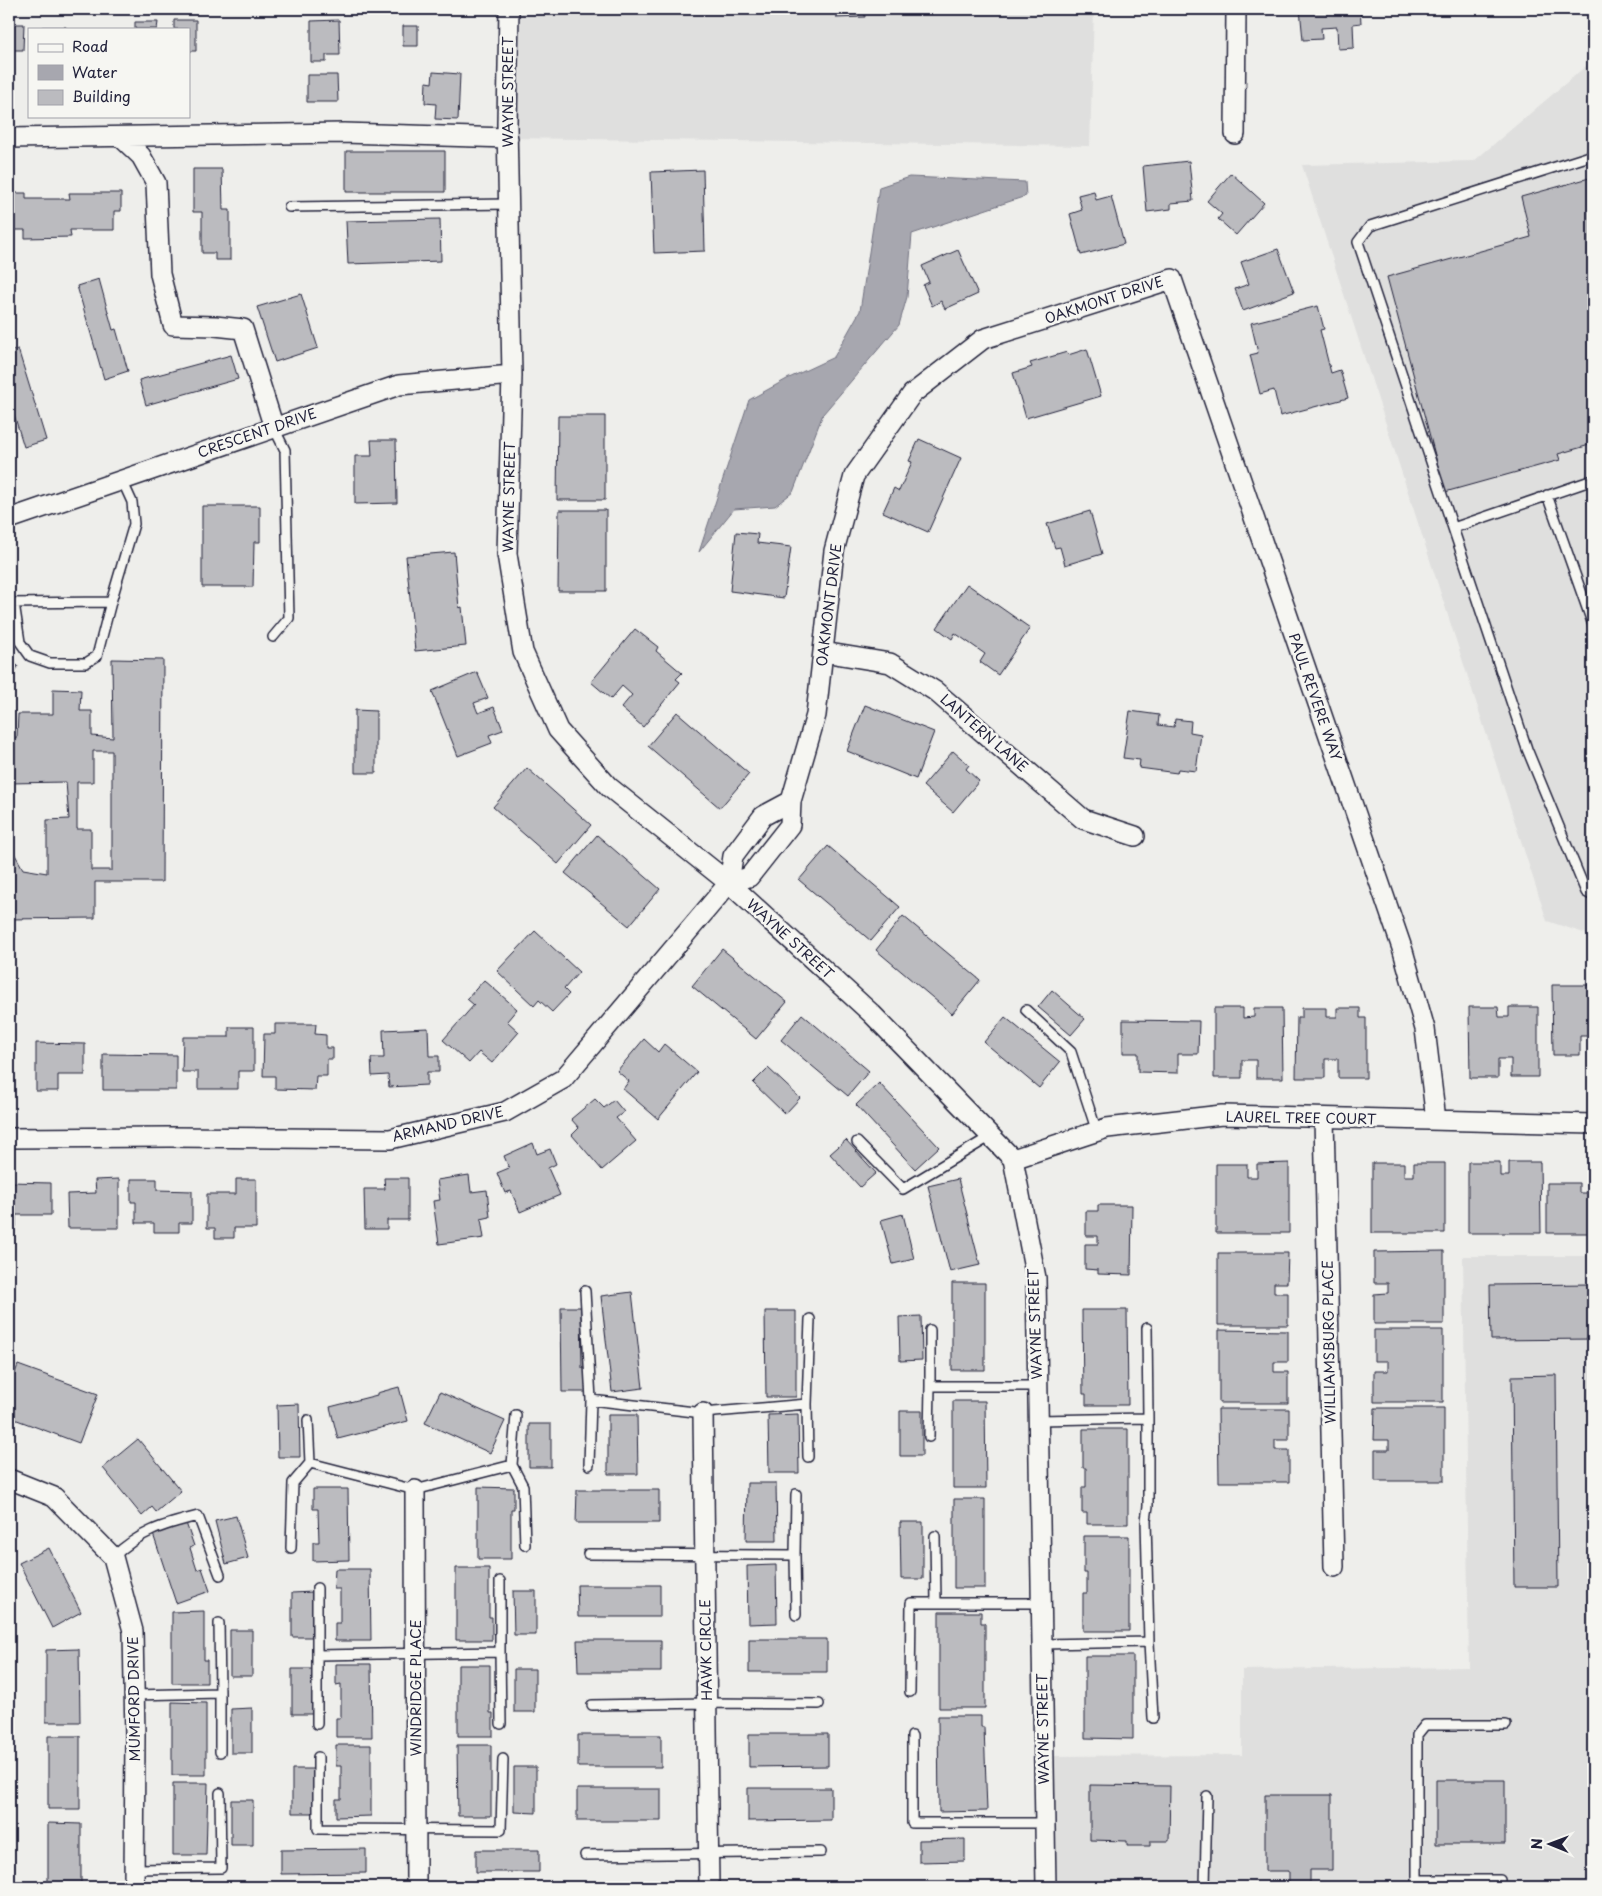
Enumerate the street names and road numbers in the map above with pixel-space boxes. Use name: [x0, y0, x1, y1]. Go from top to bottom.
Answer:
street label: WAYNE STREET: [497, 36, 518, 148]
street label: OAKMONT DRIVE: [1042, 270, 1166, 329]
street label: CRESCENT DRIVE: [194, 402, 319, 463]
street label: WAYNE STREET: [497, 441, 520, 553]
street label: OAKMONT DRIVE: [811, 542, 846, 668]
street label: PAUL REVERE WAY: [1284, 630, 1347, 764]
street label: LANTERN LANE: [936, 689, 1033, 777]
street label: WAYNE STREET: [742, 894, 839, 984]
street label: ARMAND DRIVE: [390, 1100, 506, 1147]
street label: LAUREL TREE COURT: [1225, 1106, 1377, 1129]
street label: WILLIAMSBURG PLACE: [1317, 1260, 1340, 1424]
street label: WAYNE STREET: [1022, 1268, 1047, 1380]
street label: HAWK CIRCLE: [694, 1599, 717, 1701]
street label: WINDRIDGE PLACE: [405, 1619, 426, 1757]
street label: MUMFORD DRIVE: [122, 1636, 145, 1762]
street label: WAYNE STREET: [1031, 1673, 1054, 1785]

